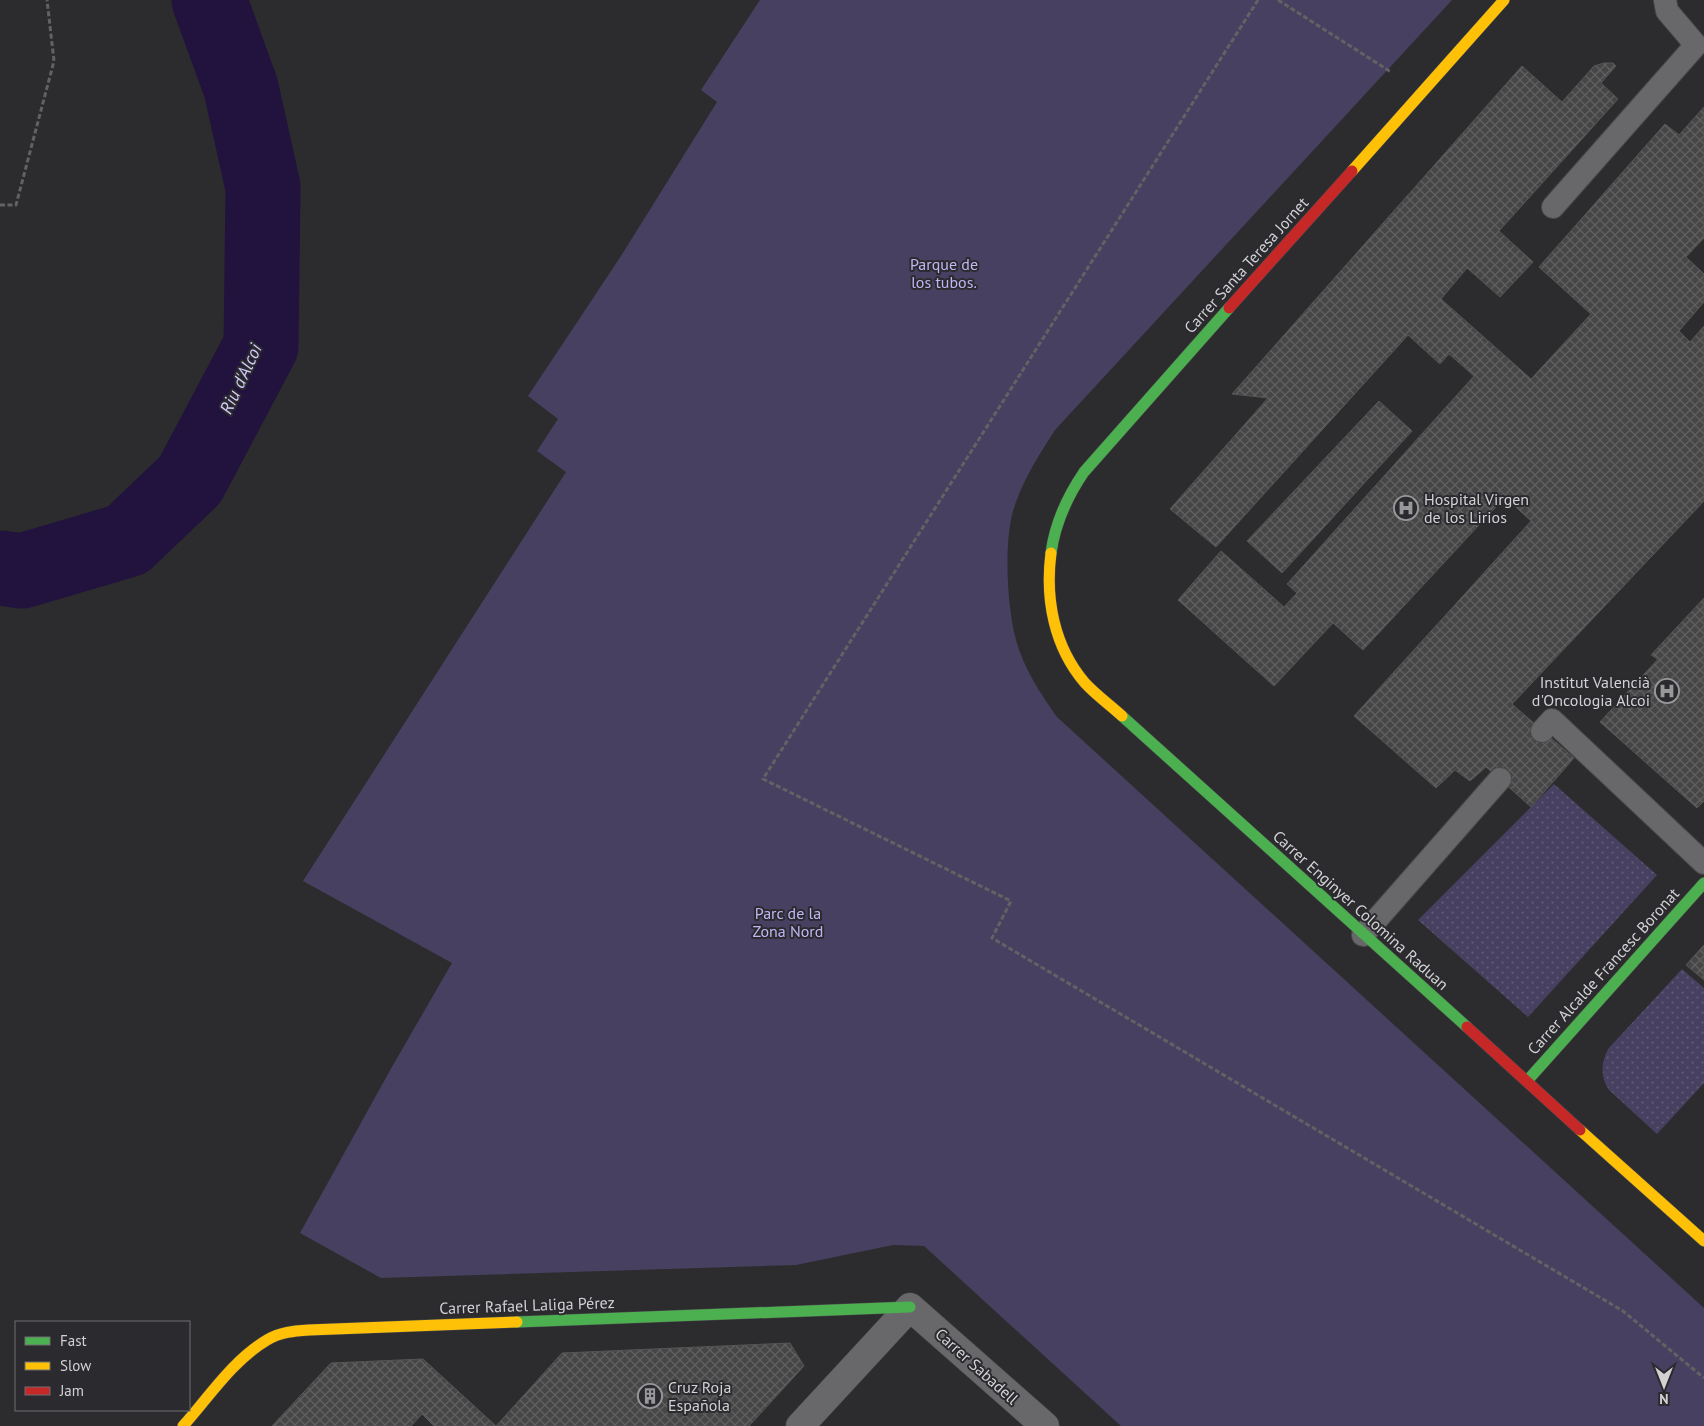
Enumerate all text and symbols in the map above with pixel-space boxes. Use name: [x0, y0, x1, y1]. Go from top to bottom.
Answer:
street label: Carrer Santa Teresa Jornet: [1180, 192, 1313, 337]
park label: Parque de los tubos.: [910, 254, 978, 292]
water label: Riu d'Alcoi: [214, 339, 267, 418]
place label: Hospital Virgen de los Lirios: [1424, 489, 1529, 527]
hospital icon: Hospital Virgen de los Lirios: [1393, 495, 1419, 521]
place label: Institut Valencià d'Oncologia Alcoi: [1532, 672, 1650, 710]
hospital icon: Institut Valencià d'Oncologia Alcoi: [1654, 678, 1680, 704]
street label: Carrer Enginyer Colomina Raduan: [1269, 826, 1453, 994]
street label: Carrer Alcalde Francesc Boronat: [1523, 883, 1683, 1058]
park label: Parc de la Zona Nord: [753, 903, 823, 941]
street label: Carrer Rafael Laliga Pérez: [439, 1292, 615, 1318]
legend: [15, 1321, 190, 1411]
street label: Carrer Sabadell: [931, 1324, 1023, 1409]
text: Fast: [60, 1331, 87, 1350]
text: Slow: [60, 1356, 91, 1375]
north arrow: [1639, 1361, 1689, 1411]
place label: Cruz Roja Española: [668, 1377, 731, 1415]
text: Jam: [59, 1381, 84, 1400]
building icon: Cruz Roja Española: [637, 1383, 663, 1409]
text: N: [1659, 1390, 1669, 1408]

